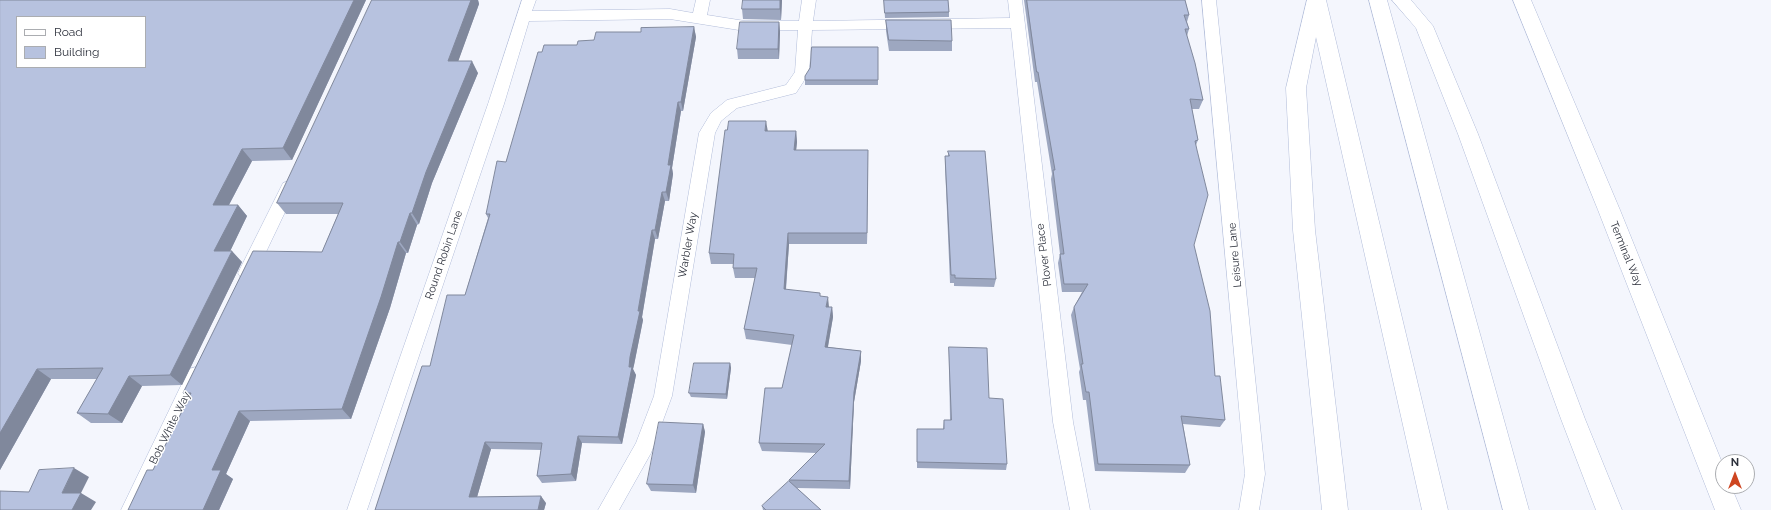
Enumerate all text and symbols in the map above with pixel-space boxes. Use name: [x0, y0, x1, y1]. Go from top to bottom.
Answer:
legend: [16, 16, 146, 68]
text: Road: [54, 25, 83, 39]
text: Building: [54, 45, 100, 59]
street label: Round Robin Lane: [423, 209, 465, 301]
street label: Warbler Way: [676, 211, 700, 279]
street label: Terminal Way: [1607, 219, 1645, 289]
street label: Leisure Lane: [1226, 222, 1244, 288]
street label: Plover Place: [1034, 223, 1054, 287]
street label: Bob White Way: [147, 389, 193, 467]
north arrow: [1715, 454, 1755, 494]
text: N: [1731, 456, 1739, 469]

